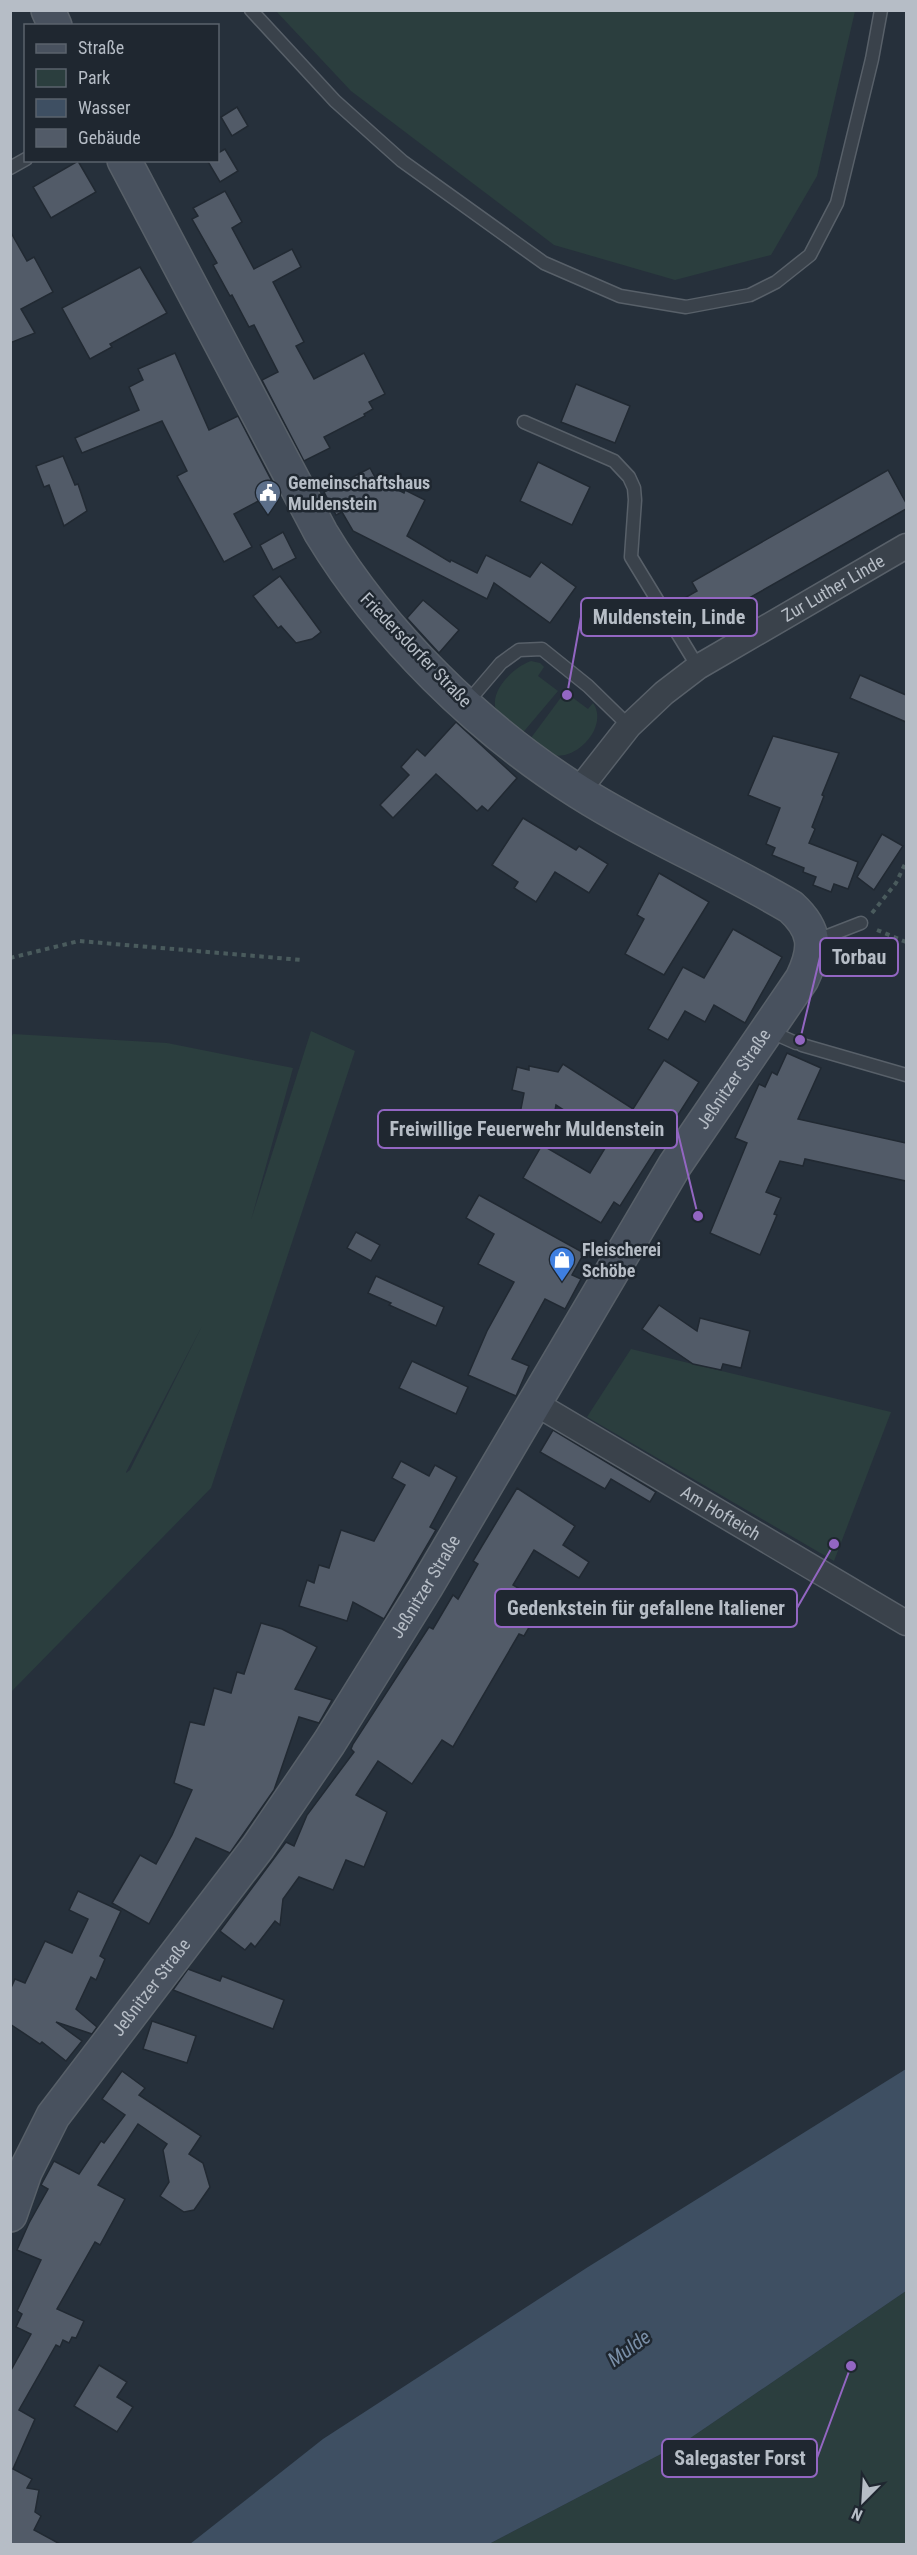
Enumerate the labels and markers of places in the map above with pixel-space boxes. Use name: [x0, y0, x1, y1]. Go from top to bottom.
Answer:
place label: Gemeinschaftshaus Muldenstein: [288, 472, 430, 514]
public building icon: Gemeinschaftshaus Muldenstein: [253, 478, 283, 516]
callout: Muldenstein, Linde: [581, 598, 757, 636]
callout: Torbau: [820, 938, 898, 976]
callout: Freiwillige Feuerwehr Muldenstein: [378, 1110, 677, 1148]
place label: Fleischerei Schöbe: [582, 1239, 661, 1281]
shop icon: Fleischerei Schöbe: [547, 1245, 577, 1283]
callout: Gedenkstein für gefallene Italiener: [495, 1589, 797, 1627]
callout: Salegaster Forst: [662, 2439, 817, 2477]

